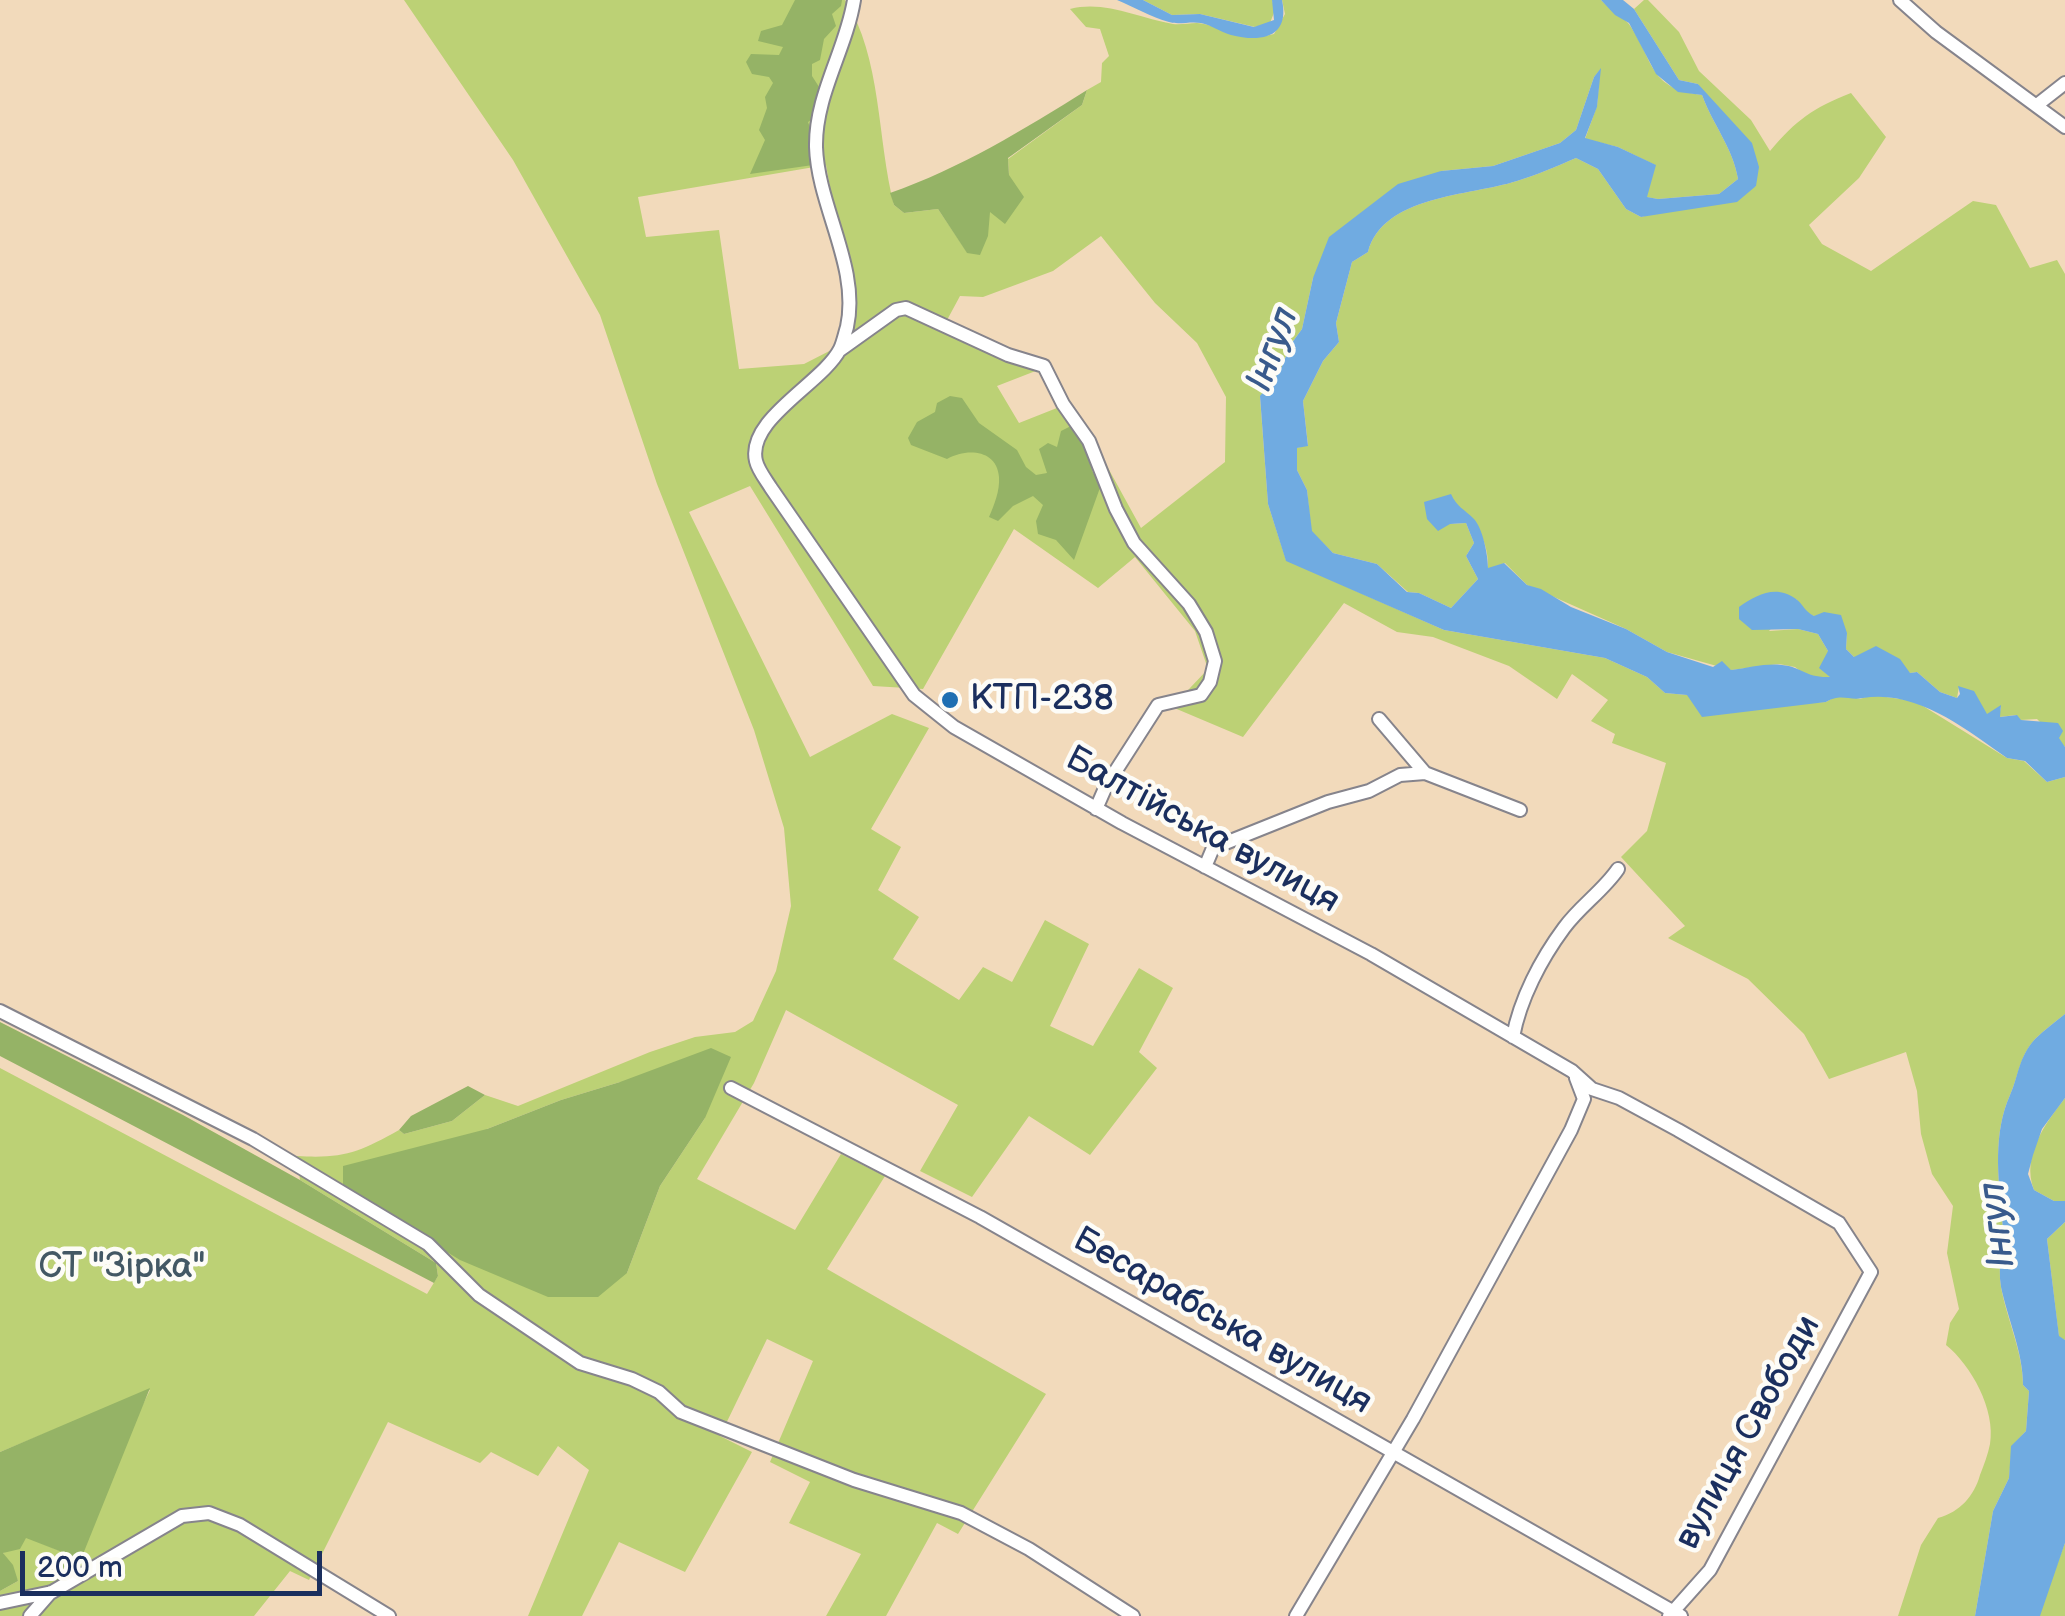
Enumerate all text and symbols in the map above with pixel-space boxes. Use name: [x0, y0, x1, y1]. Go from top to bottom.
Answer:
water label: Інгул: [1238, 302, 1310, 398]
place label: КТП-238: [970, 679, 1114, 721]
marker: КТП-238: [939, 689, 961, 711]
street label: Балтійська вулиця: [1058, 738, 1346, 924]
water label: Інгул: [1971, 1179, 2027, 1271]
street label: Бесарабська вулиця: [1065, 1219, 1379, 1425]
park label: СТ "Зірка": [38, 1247, 206, 1289]
street label: вулиця Свободи: [1667, 1309, 1831, 1557]
scale bar: [25, 1531, 328, 1593]
text: 200 m: [37, 1550, 123, 1586]

